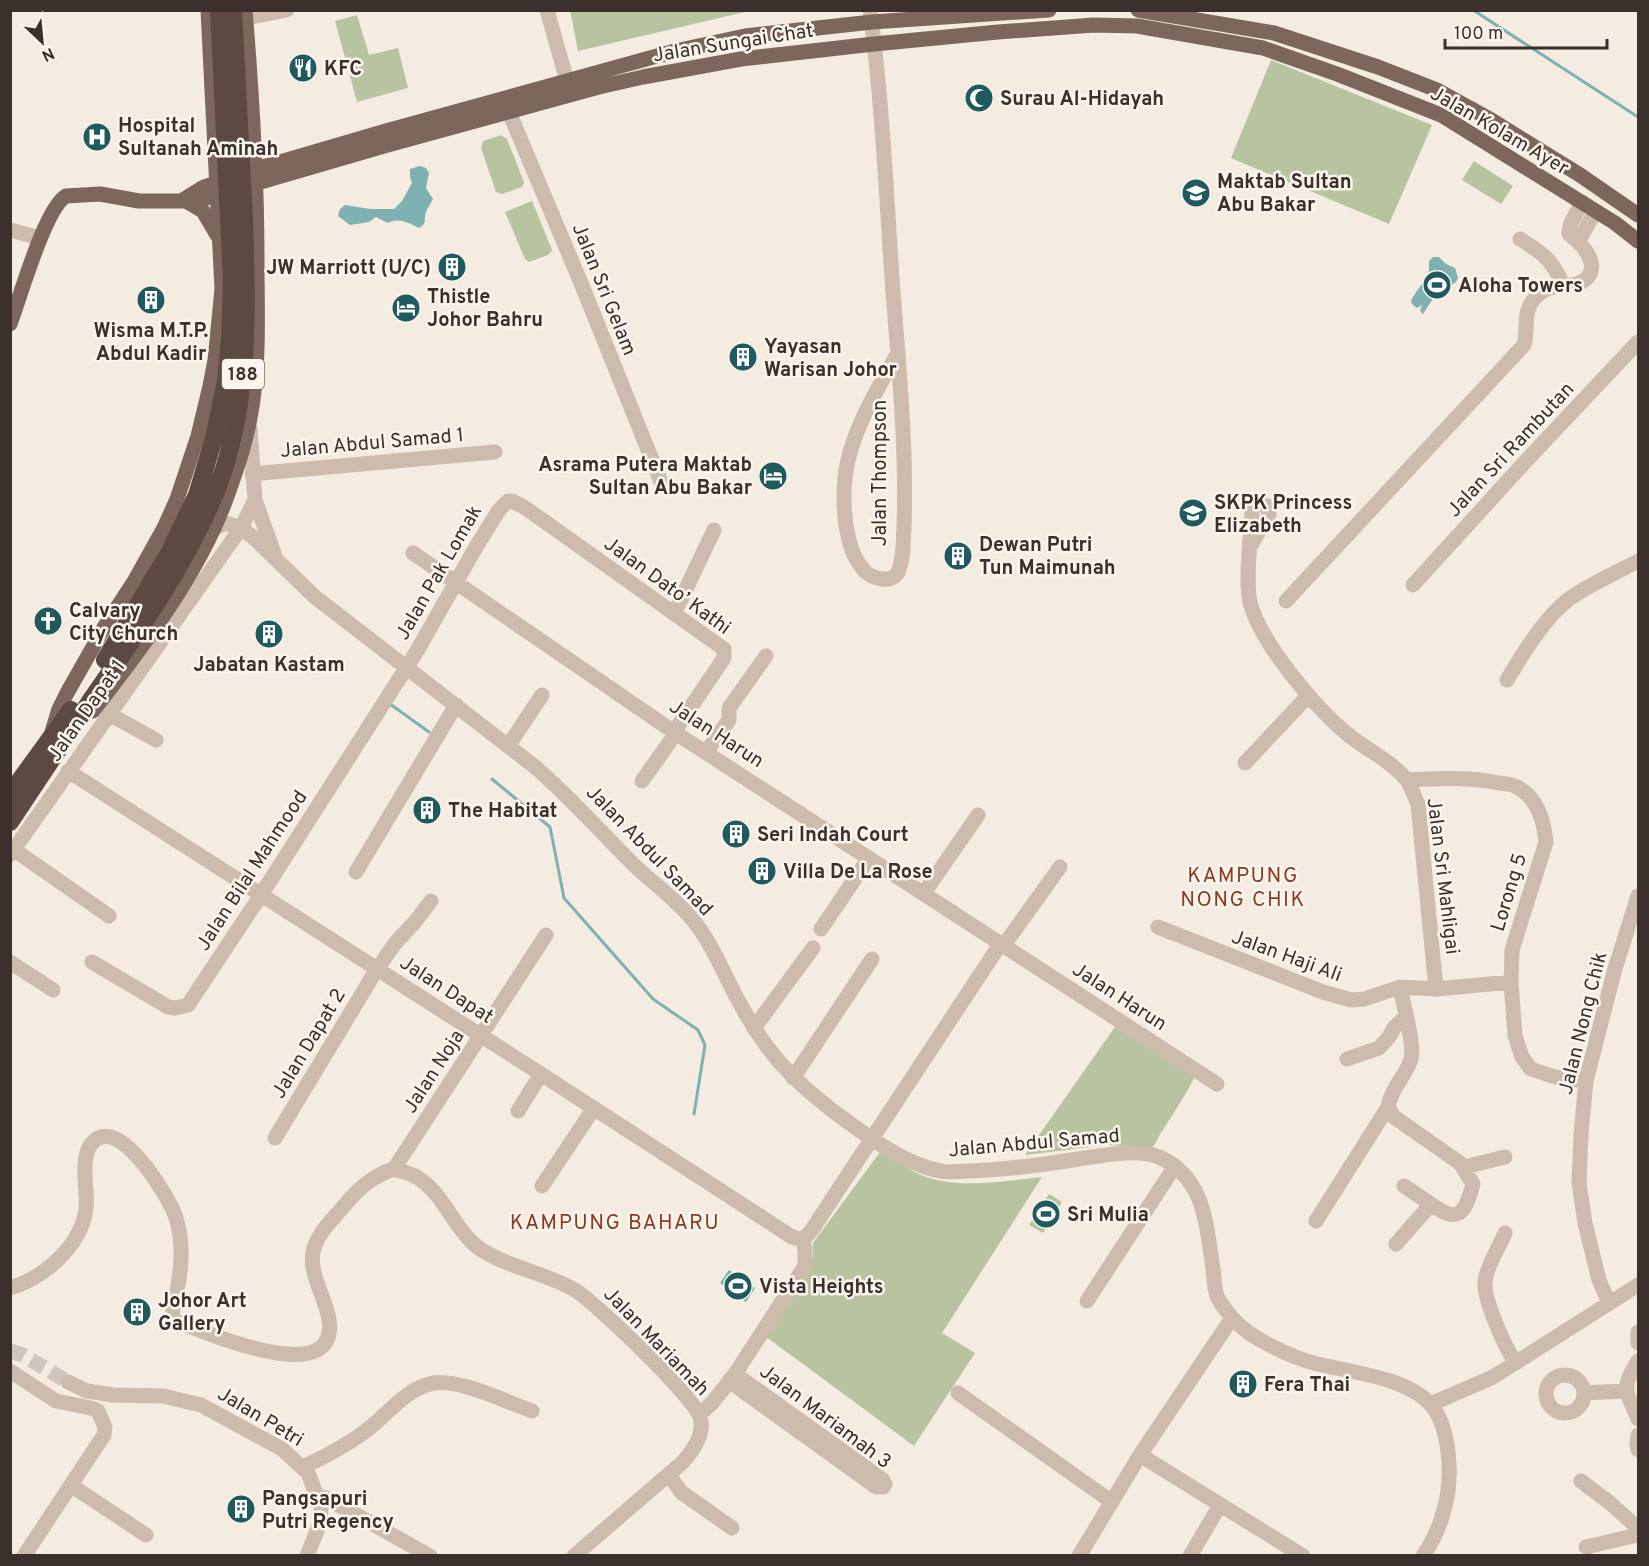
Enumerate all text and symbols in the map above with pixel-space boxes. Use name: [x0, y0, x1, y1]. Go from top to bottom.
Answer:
north arrow: [12, 12, 72, 72]
scale bar: [1445, 12, 1607, 50]
street label: Jalan Sungai Chat: [651, 18, 815, 69]
text: 100 m: [1454, 23, 1503, 46]
text: N: [38, 42, 57, 65]
restaurant icon: KFC: [287, 52, 319, 84]
place label: KFC: [324, 57, 362, 83]
street label: Jalan Kolam Ayer: [1425, 81, 1573, 182]
mosque icon: Surau Al-Hidayah: [963, 82, 995, 114]
place label: Surau Al-Hidayah: [1000, 87, 1164, 113]
place label: Hospital Sultanah Aminah: [118, 114, 278, 163]
hospital icon: Hospital Sultanah Aminah: [81, 121, 113, 153]
place label: Maktab Sultan Abu Bakar: [1217, 170, 1352, 219]
school or university icon: Maktab Sultan Abu Bakar: [1180, 177, 1212, 209]
street label: Jalan Sri Gelam: [565, 220, 641, 360]
building icon: JW Marriott (U/C): [436, 251, 468, 283]
place label: JW Marriott (U/C): [266, 256, 431, 282]
sports icon: Aloha Towers: [1421, 269, 1453, 301]
place label: Aloha Towers: [1458, 274, 1583, 300]
building icon: Wisma M.T.P. Abdul Kadir: [135, 284, 167, 316]
place label: Thistle Johor Bahru: [427, 285, 543, 334]
hotel icon: Thistle Johor Bahru: [390, 292, 422, 324]
place label: Wisma M.T.P. Abdul Kadir: [94, 319, 209, 368]
place label: Yayasan Warisan Johor: [764, 335, 898, 384]
building icon: Yayasan Warisan Johor: [727, 341, 759, 373]
road number: 188: [222, 359, 264, 389]
street label: Jalan Sri Rambutan: [1442, 377, 1581, 523]
street label: Jalan Thompson: [868, 400, 894, 546]
street label: Jalan Abdul Samad 1: [279, 423, 465, 465]
place label: Asrama Putera Maktab Sultan Abu Bakar: [538, 453, 753, 502]
hotel icon: Asrama Putera Maktab Sultan Abu Bakar: [757, 460, 789, 492]
place label: SKPK Princess Elizabeth: [1214, 491, 1352, 540]
school or university icon: SKPK Princess Elizabeth: [1177, 497, 1209, 529]
street label: Jalan Pak Lomak: [391, 501, 489, 645]
street label: Jalan Dato’ Kathi: [598, 532, 735, 641]
place label: Dewan Putri Tun Maimunah: [979, 533, 1116, 582]
building icon: Dewan Putri Tun Maimunah: [942, 540, 974, 572]
place label: Calvary City Church: [69, 599, 178, 648]
church icon: Calvary City Church: [32, 605, 64, 637]
building icon: Jabatan Kastam: [253, 618, 285, 650]
place label: Jabatan Kastam: [193, 653, 345, 679]
street label: Jalan Dapat 1: [43, 655, 132, 767]
street label: Jalan Harun: [664, 694, 768, 775]
street label: Jalan Abdul Samad: [579, 780, 718, 922]
street label: Jalan Bilal Mahmood: [191, 786, 314, 956]
building icon: The Habitat: [411, 794, 443, 826]
street label: Jalan Sri Mahligai: [1420, 797, 1465, 956]
place label: The Habitat: [448, 799, 557, 825]
building icon: Seri Indah Court: [720, 818, 752, 850]
place label: Seri Indah Court: [757, 823, 909, 849]
street label: Lorong 5: [1486, 850, 1534, 935]
building icon: Villa De La Rose: [746, 855, 778, 887]
place label: Villa De La Rose: [783, 860, 933, 886]
district label: KAMPUNG NONG CHIK: [1180, 863, 1306, 914]
street label: Jalan Haji Ali: [1227, 925, 1345, 989]
street label: Jalan Nong Chik: [1554, 949, 1614, 1098]
street label: Jalan Dapat: [394, 951, 498, 1031]
street label: Jalan Harun: [1067, 957, 1171, 1038]
street label: Jalan Dapat 2: [267, 984, 353, 1104]
street label: Jalan Noja: [398, 1025, 471, 1119]
street label: Jalan Abdul Samad: [947, 1124, 1121, 1164]
sports icon: Sri Mulia: [1030, 1198, 1062, 1230]
place label: Sri Mulia: [1067, 1203, 1149, 1229]
district label: KAMPUNG BAHARU: [510, 1210, 720, 1237]
sports icon: Vista Heights: [722, 1270, 754, 1302]
place label: Vista Heights: [759, 1275, 884, 1301]
street label: Jalan Mariamah: [597, 1282, 714, 1403]
place label: Johor Art Gallery: [158, 1289, 247, 1338]
building icon: Johor Art Gallery: [121, 1296, 153, 1328]
street label: Jalan Mariamah 3: [754, 1359, 896, 1476]
building icon: Fera Thai: [1227, 1368, 1259, 1400]
place label: Fera Thai: [1264, 1373, 1350, 1399]
street label: Jalan Petri: [212, 1382, 308, 1454]
place label: Pangsapuri Putri Regency: [262, 1487, 394, 1536]
building icon: Pangsapuri Putri Regency: [225, 1493, 257, 1525]

